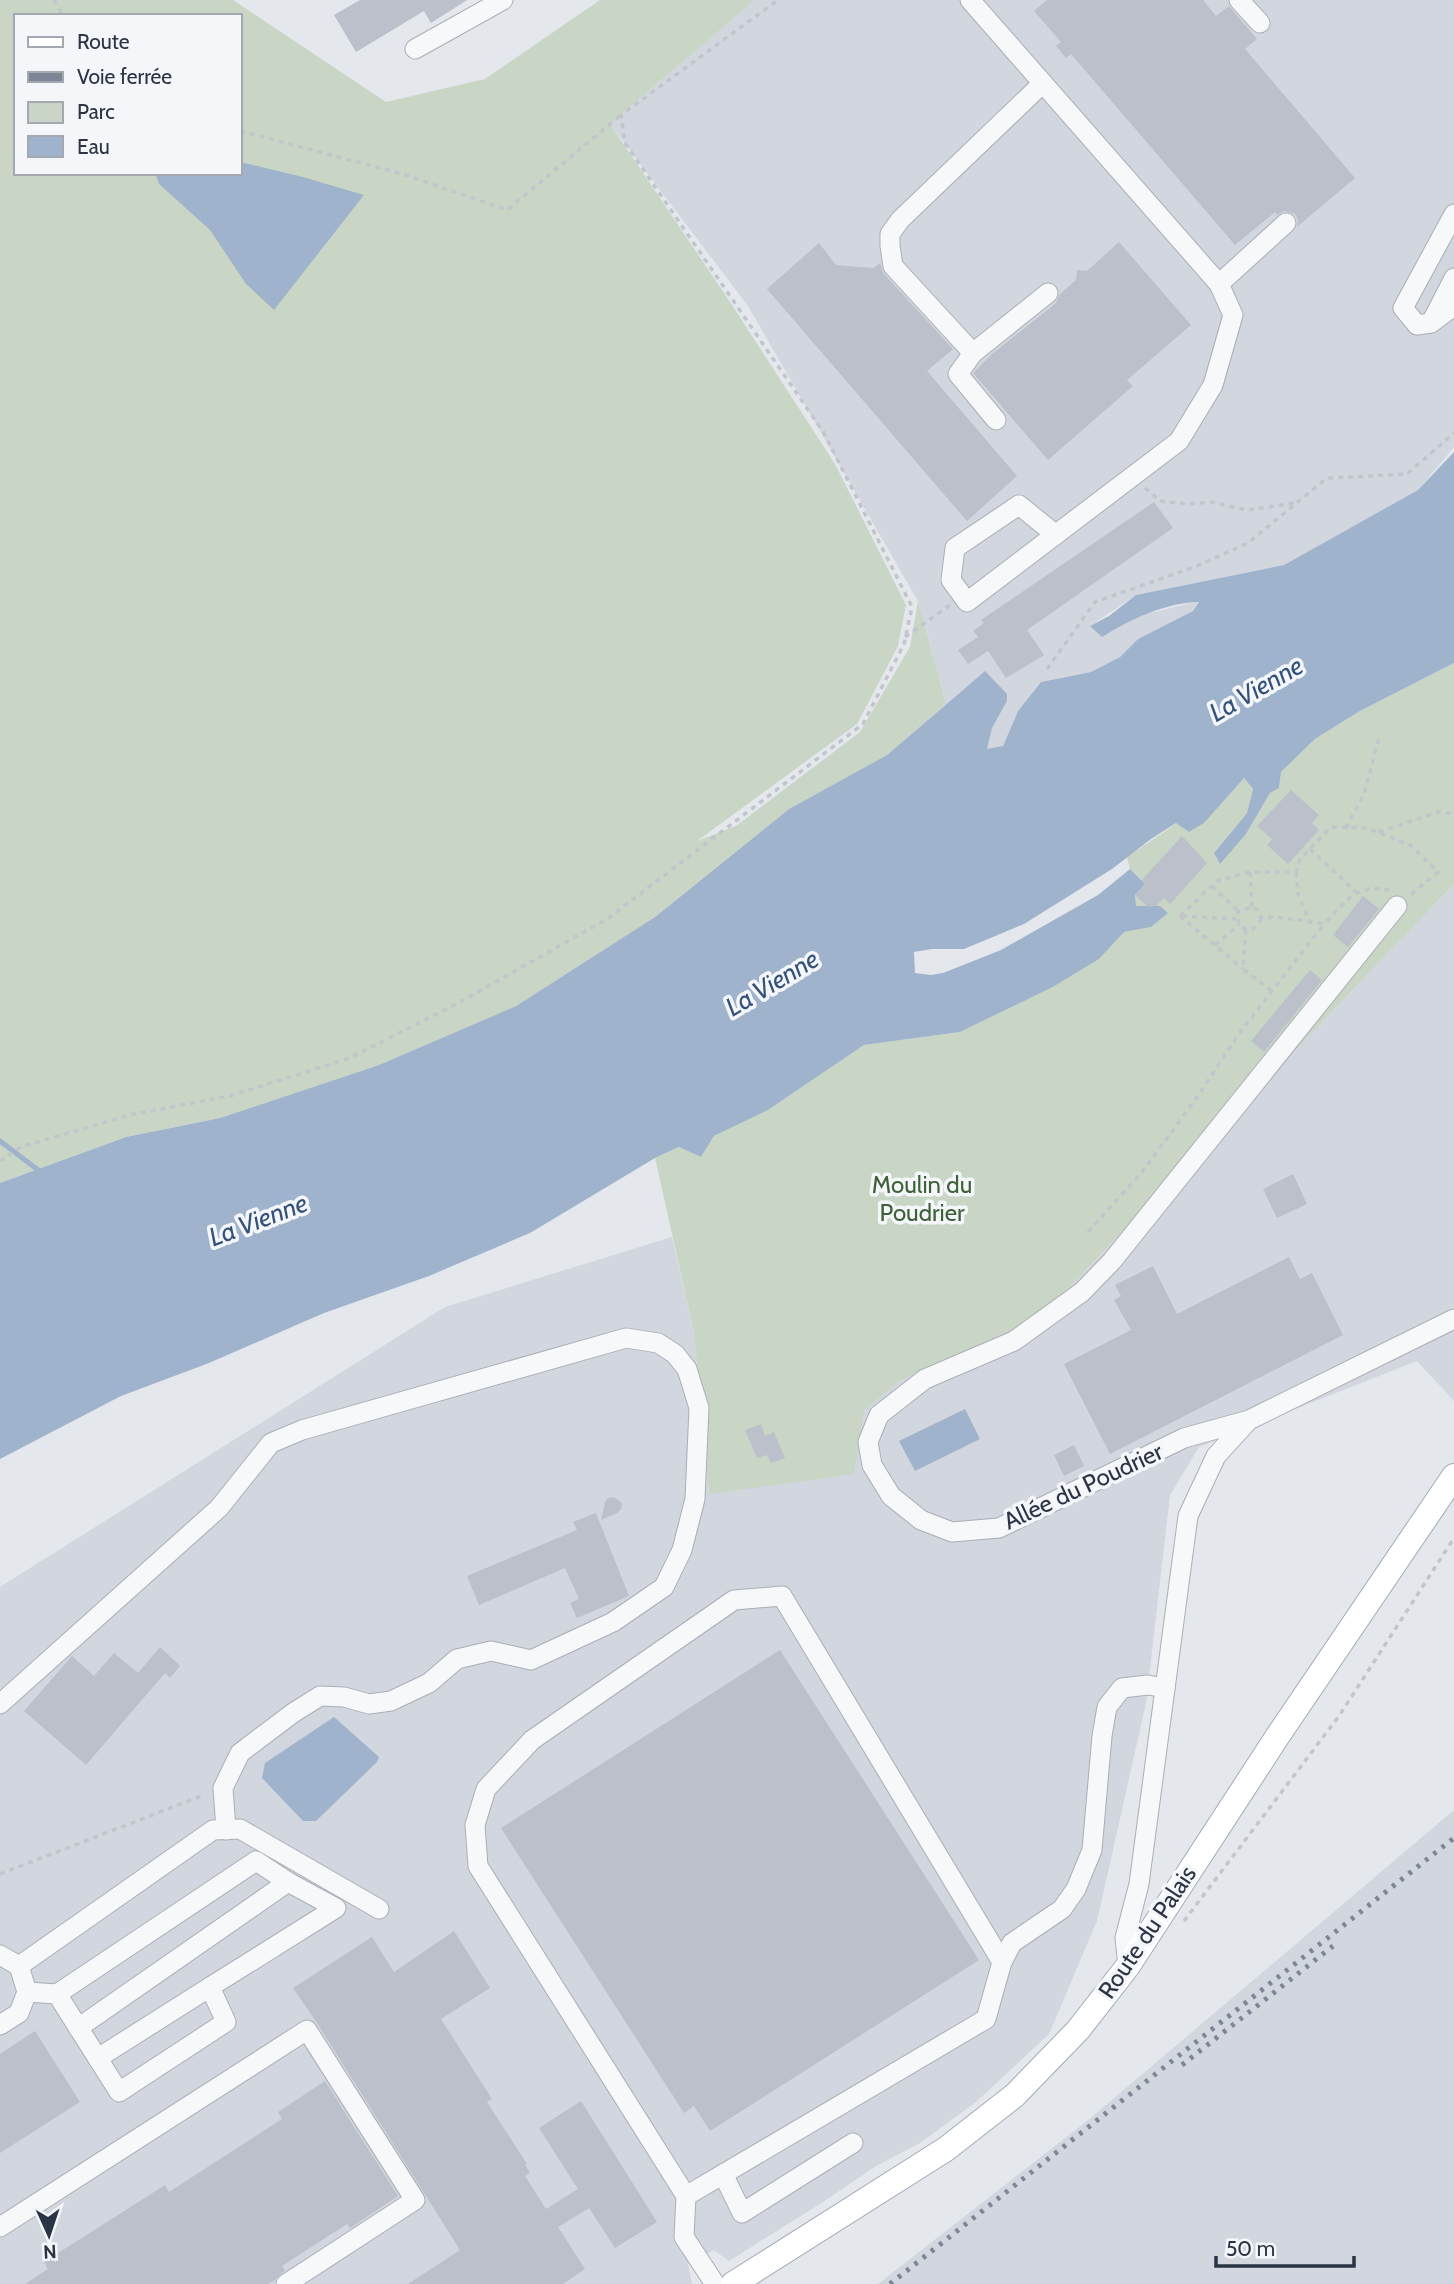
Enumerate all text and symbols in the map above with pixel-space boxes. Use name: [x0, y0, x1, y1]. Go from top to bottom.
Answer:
legend: [14, 14, 242, 175]
text: Route: [77, 29, 130, 54]
text: Voie ferrée: [77, 64, 172, 89]
text: Parc: [77, 99, 115, 124]
text: Eau: [77, 134, 110, 159]
water label: La Vienne: [1203, 649, 1309, 729]
water label: La Vienne: [720, 943, 824, 1023]
park label: Moulin du Poudrier: [872, 1170, 972, 1227]
water label: La Vienne: [204, 1187, 312, 1253]
street label: Allée du Poudrier: [999, 1436, 1168, 1536]
street label: Route du Palais: [1092, 1860, 1202, 2004]
north arrow: [14, 2200, 84, 2270]
scale bar: [1216, 2224, 1354, 2268]
text: 50 m: [1226, 2236, 1275, 2261]
text: N: [43, 2240, 57, 2263]

